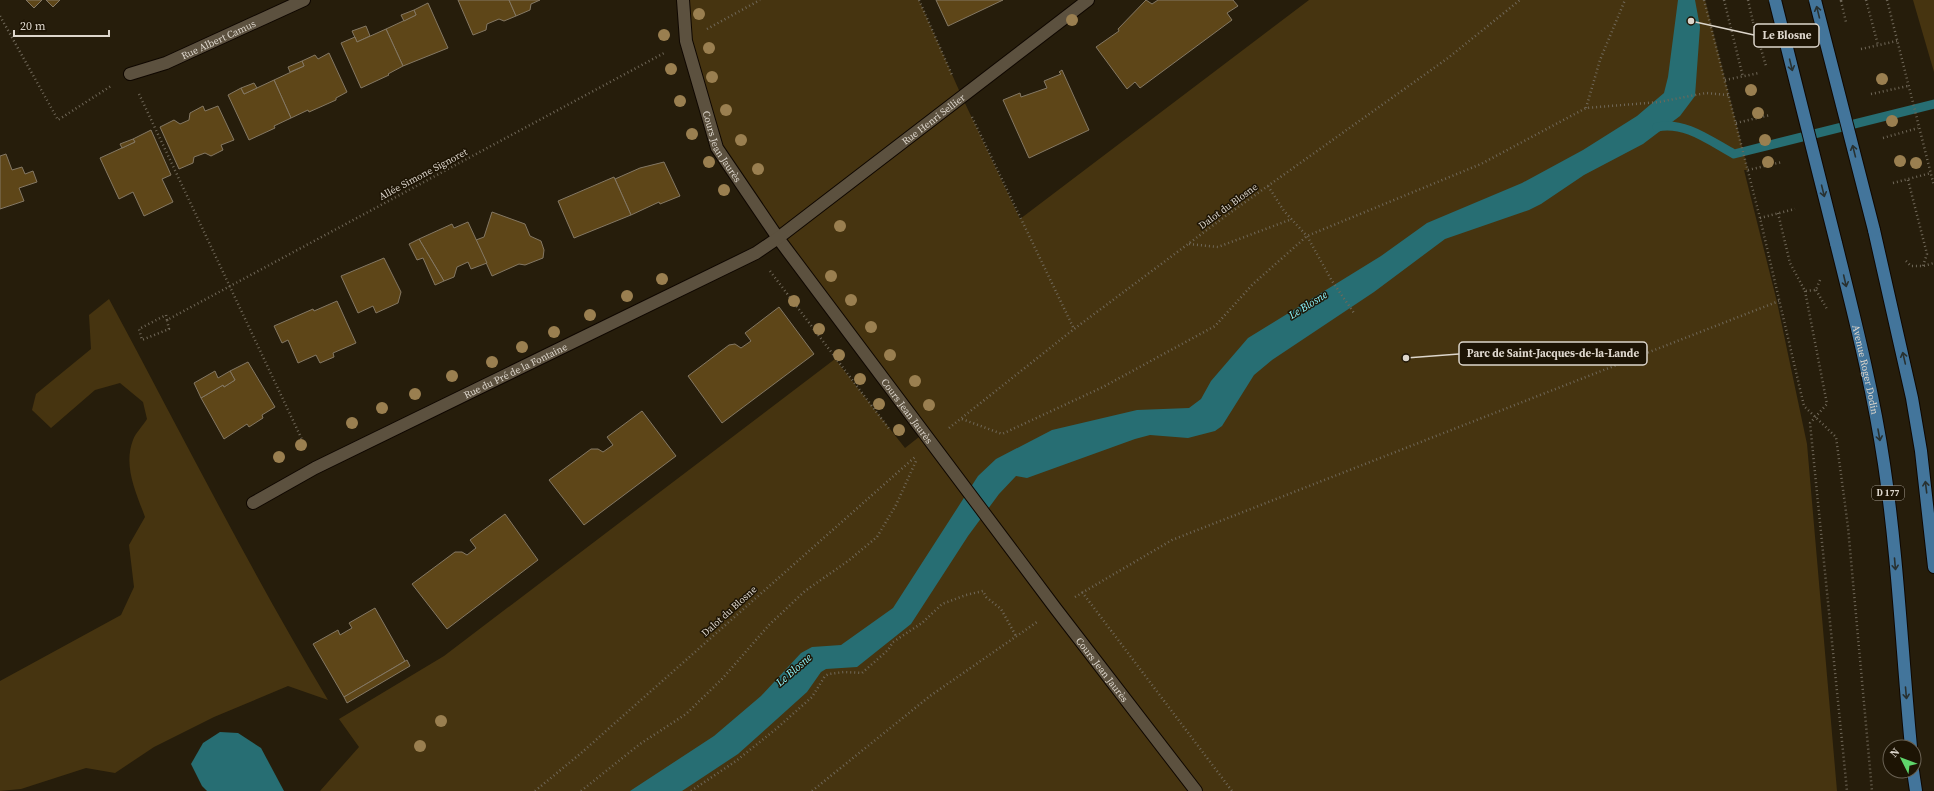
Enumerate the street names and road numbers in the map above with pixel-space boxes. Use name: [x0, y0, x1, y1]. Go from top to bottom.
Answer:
street label: Rue Albert Camus: [179, 17, 258, 62]
street label: Rue Henri Sellier: [899, 90, 968, 147]
street label: Cours Jean Jaurès: [700, 109, 745, 184]
street label: Allée Simone Signoret: [376, 145, 470, 203]
street label: Dalot du Blosne: [1196, 180, 1260, 232]
street label: Avenue Roger Dodin: [1850, 323, 1882, 415]
street label: Rue du Pré de la Fontaine: [461, 340, 569, 401]
street label: Cours Jean Jaurès: [879, 375, 936, 446]
road number: D 177: [1872, 486, 1904, 500]
street label: Dalot du Blosne: [699, 583, 759, 639]
street label: Cours Jean Jaurès: [1073, 634, 1131, 704]

